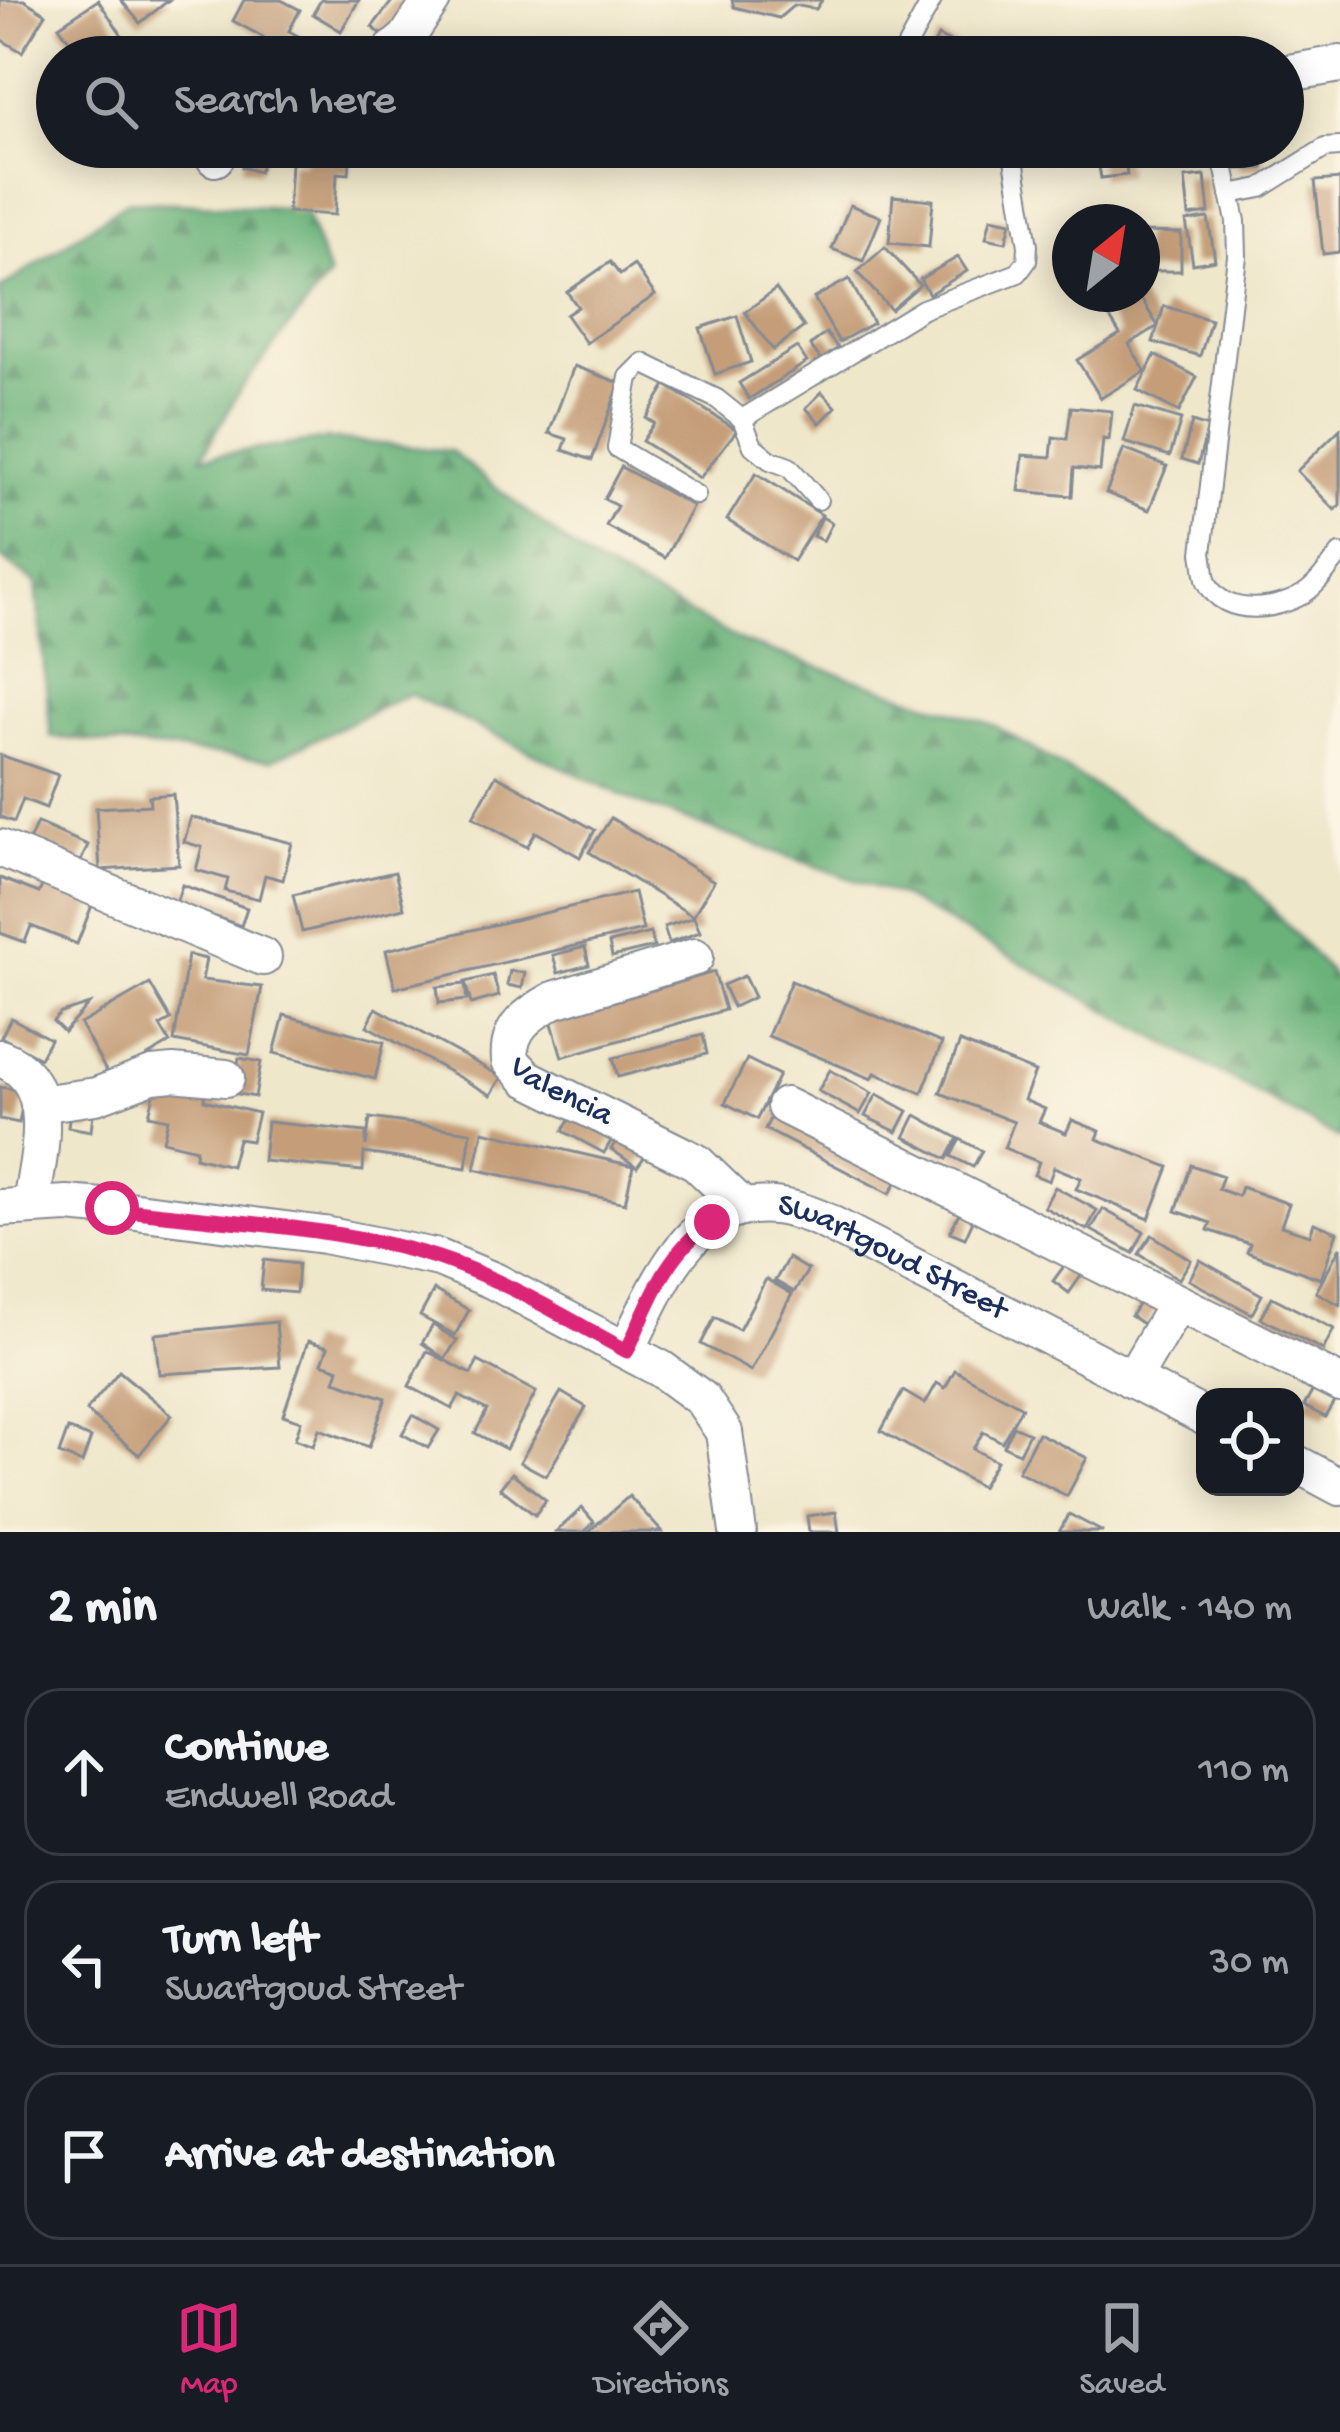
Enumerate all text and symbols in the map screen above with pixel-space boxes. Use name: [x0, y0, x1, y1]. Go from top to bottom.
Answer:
search box: [36, 36, 1304, 168]
icon: search: [78, 69, 144, 135]
text: Search here: [174, 76, 396, 129]
north arrow: [1052, 204, 1160, 312]
street label: Valencia: [498, 1049, 620, 1137]
route start: [85, 1181, 139, 1235]
street label: Swartgoud Street: [774, 1188, 1015, 1332]
route end: [685, 1195, 739, 1249]
map controls: [1196, 1388, 1304, 1496]
button: locate: [1196, 1388, 1304, 1496]
text: 2 min: [48, 1580, 157, 1640]
text: Walk · 140 m: [1087, 1587, 1292, 1633]
text: Continue: [165, 1723, 328, 1776]
icon: ahead: [51, 1739, 117, 1805]
text: 110 m: [1198, 1749, 1289, 1795]
text: Endwell Road: [165, 1776, 393, 1822]
text: Turn left: [165, 1915, 317, 1968]
icon: left: [51, 1931, 117, 1997]
text: 30 m: [1210, 1941, 1289, 1987]
text: Swartgoud Street: [165, 1968, 462, 2014]
icon: arrive: [51, 2123, 117, 2189]
text: Arrive at destination: [165, 2130, 554, 2183]
tab: Map: [176, 2295, 242, 2405]
tab: Directions: [594, 2295, 728, 2405]
tab: Saved: [1080, 2295, 1164, 2405]

